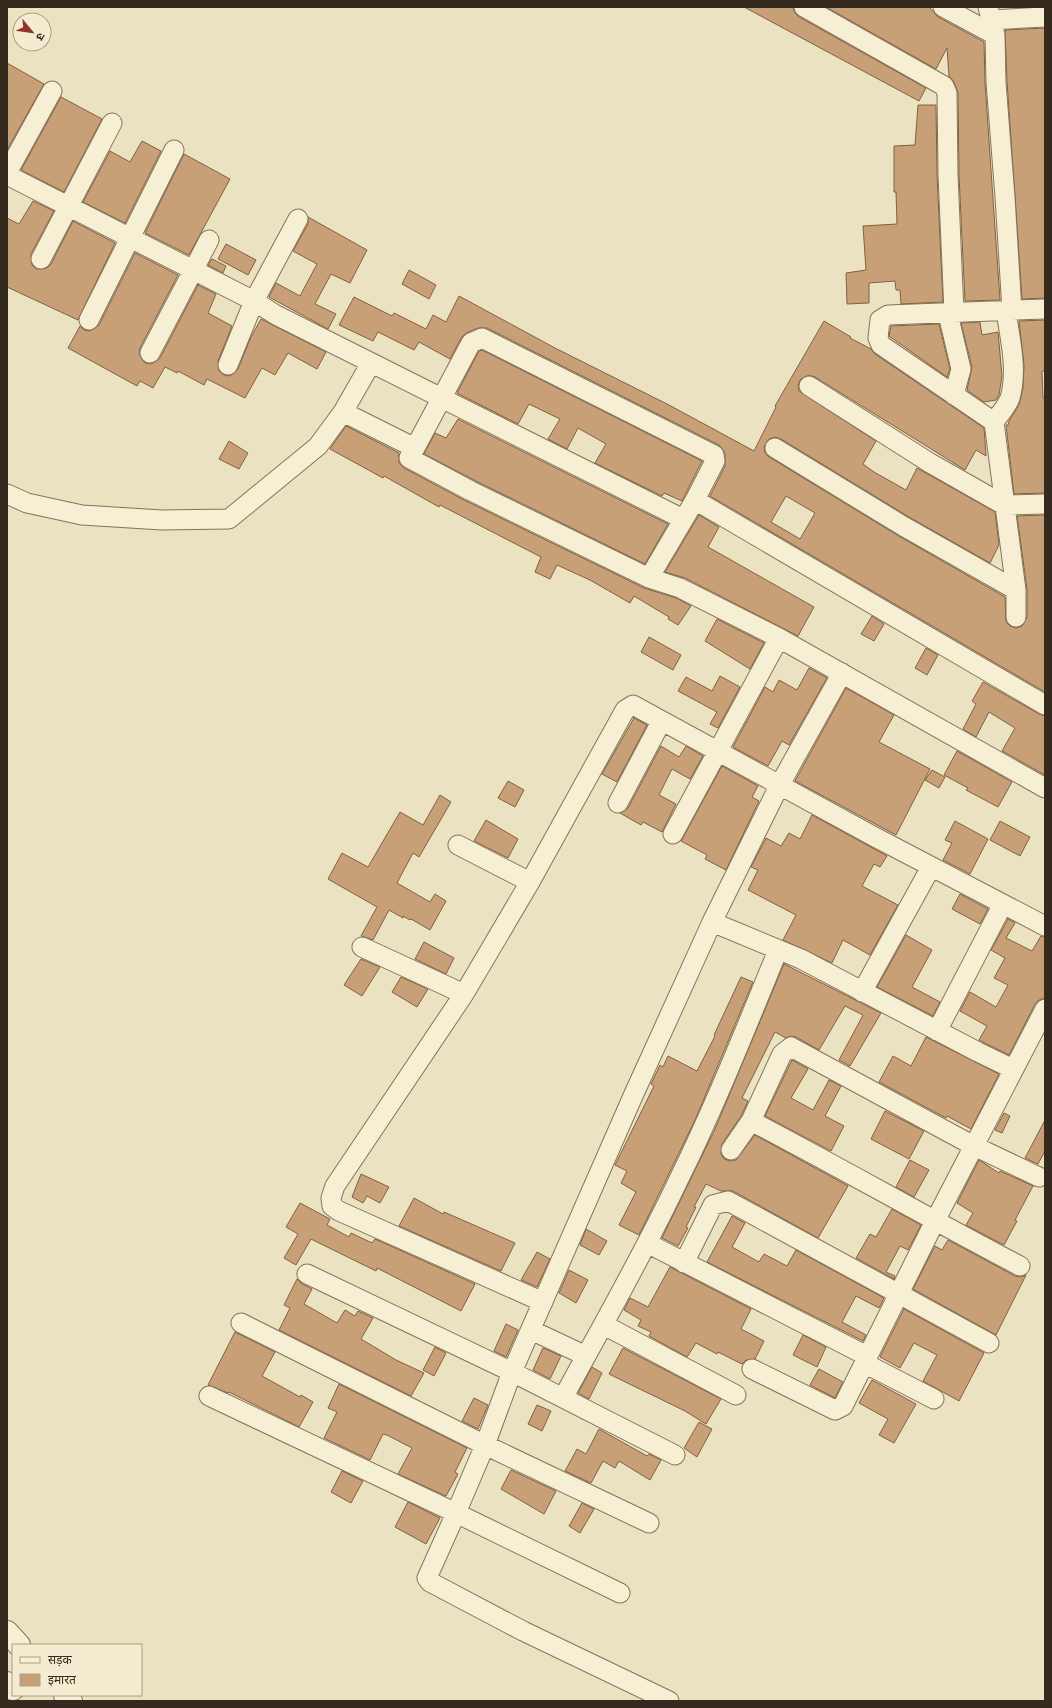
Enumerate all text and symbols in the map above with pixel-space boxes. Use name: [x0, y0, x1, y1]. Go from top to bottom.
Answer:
north arrow: [12, 12, 52, 52]
text: उ: [33, 31, 48, 43]
legend: [12, 1644, 142, 1696]
text: सड़क: [48, 1653, 73, 1667]
text: इमारत: [48, 1673, 77, 1687]

